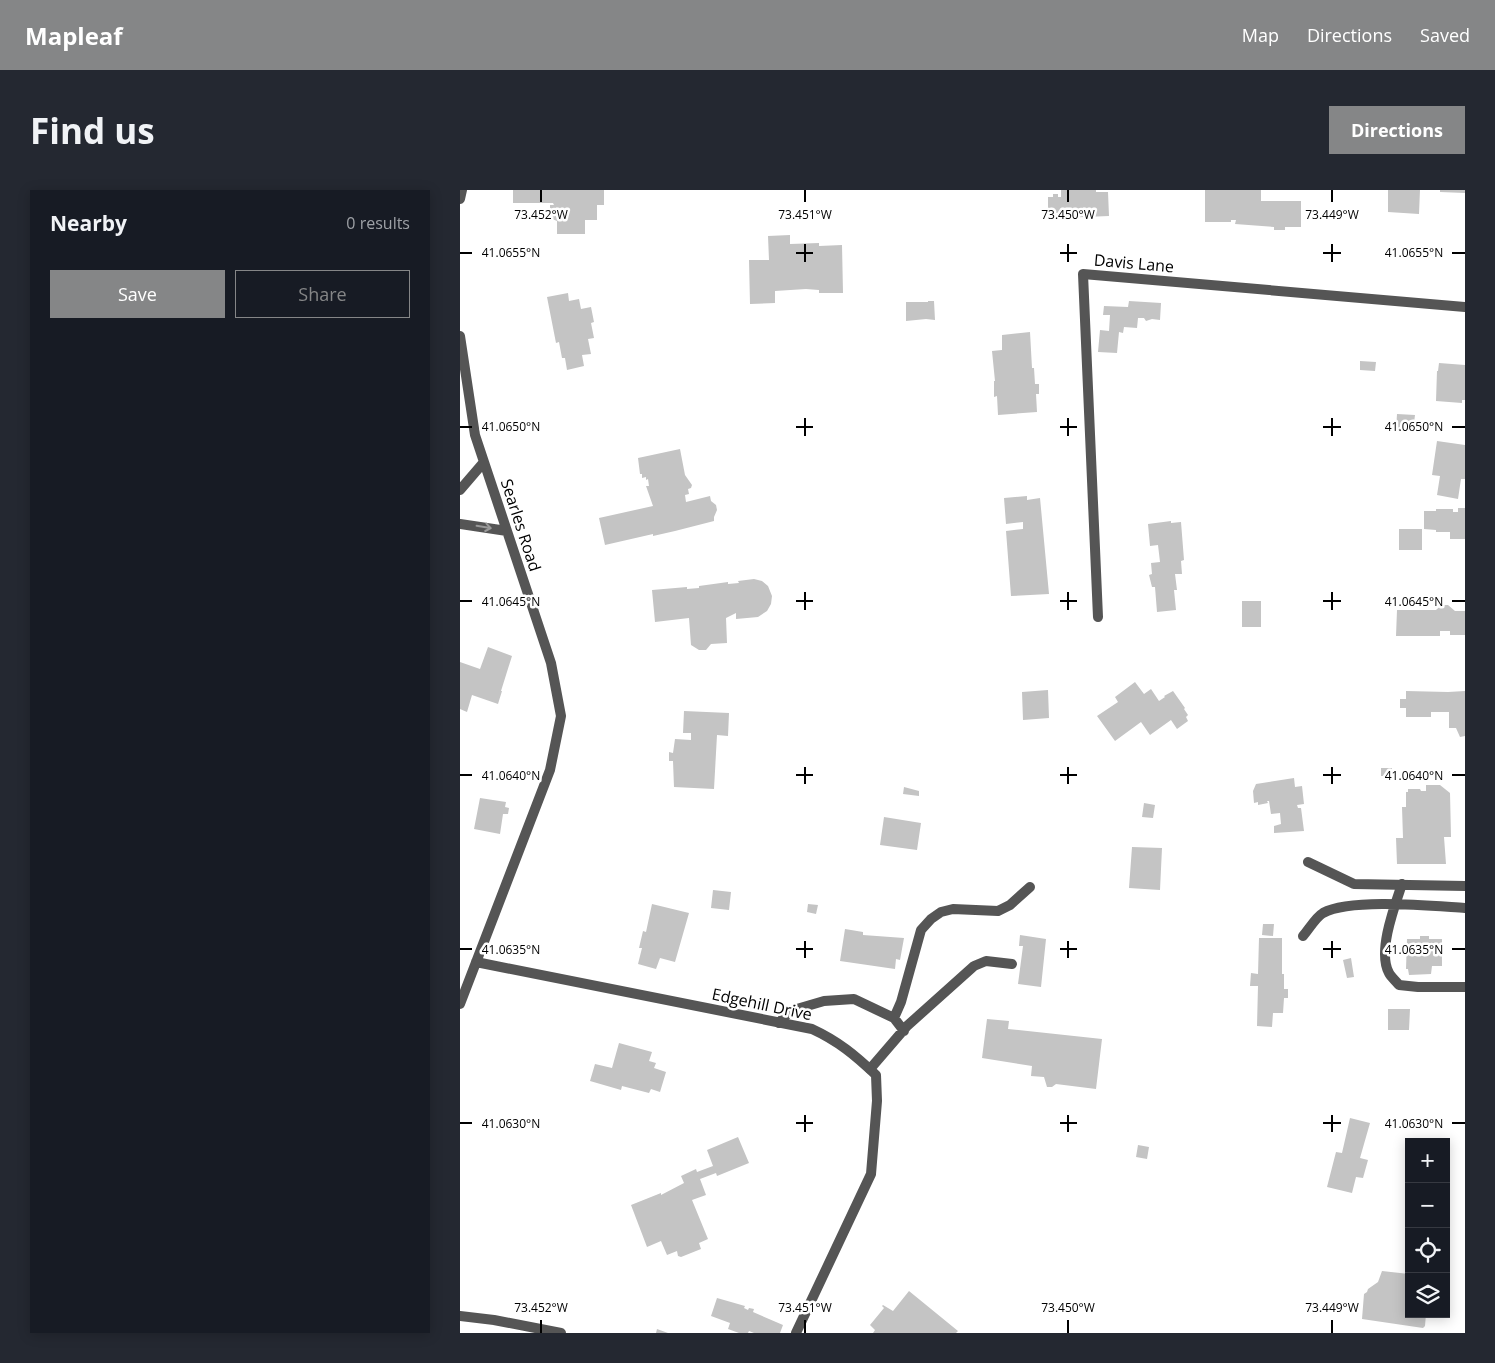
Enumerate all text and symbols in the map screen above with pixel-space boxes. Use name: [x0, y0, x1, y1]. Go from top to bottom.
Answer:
text: Mapleaf: [25, 19, 123, 52]
text: Map: [1242, 23, 1279, 47]
text: Directions: [1307, 23, 1392, 47]
text: Saved: [1420, 23, 1470, 47]
button: Directions: [1329, 106, 1465, 154]
text: Find us: [30, 107, 155, 154]
text: 73.452°W: [514, 206, 568, 223]
text: 73.451°W: [778, 206, 832, 223]
text: 73.450°W: [1041, 206, 1095, 223]
text: 73.449°W: [1305, 206, 1359, 223]
text: Nearby: [50, 209, 127, 237]
text: 0 results: [346, 212, 410, 234]
text: 41.0655°N: [482, 244, 540, 261]
text: 41.0655°N: [1385, 244, 1443, 261]
street label: Davis Lane: [1093, 249, 1175, 277]
button: Save: [50, 270, 225, 318]
button: Share: [235, 270, 410, 318]
text: 41.0650°N: [482, 418, 540, 435]
text: 41.0650°N: [1385, 418, 1443, 435]
street label: Searles Road: [496, 476, 546, 574]
one-way arrow: [475, 523, 491, 533]
text: 41.0645°N: [482, 593, 540, 610]
text: 41.0645°N: [1385, 593, 1443, 610]
text: 41.0640°N: [482, 767, 540, 784]
text: 41.0640°N: [1385, 767, 1443, 784]
text: 41.0635°N: [482, 941, 540, 958]
text: 41.0635°N: [1385, 941, 1443, 958]
street label: Edgehill Drive: [710, 983, 814, 1025]
text: 41.0630°N: [482, 1115, 540, 1132]
text: 41.0630°N: [1385, 1115, 1443, 1132]
map controls: [1405, 1138, 1450, 1318]
button: +: [1405, 1138, 1450, 1183]
button: −: [1405, 1183, 1450, 1228]
button: locate: [1405, 1228, 1450, 1273]
button: layers: [1405, 1273, 1450, 1318]
text: 73.452°W: [514, 1299, 568, 1316]
text: 73.451°W: [778, 1299, 832, 1316]
text: 73.450°W: [1041, 1299, 1095, 1316]
text: 73.449°W: [1305, 1299, 1359, 1316]

